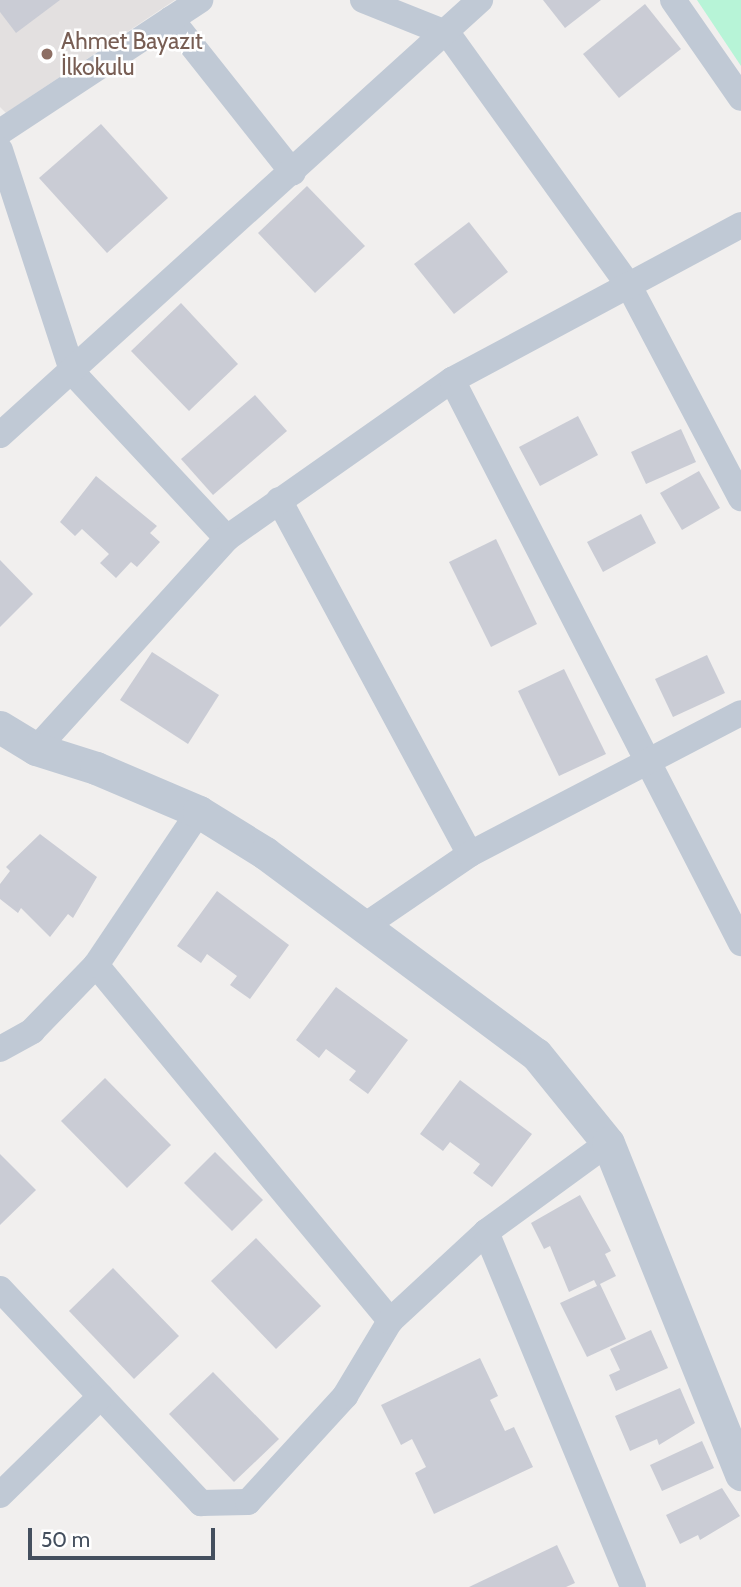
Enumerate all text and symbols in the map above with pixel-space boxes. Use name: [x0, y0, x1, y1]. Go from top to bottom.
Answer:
place label: Ahmet Bayazıt İlkokulu: [61, 27, 203, 81]
marker: Ahmet Bayazıt İlkokulu: [39, 46, 55, 62]
scale bar: [32, 1514, 219, 1558]
text: 50 m: [41, 1527, 90, 1552]

